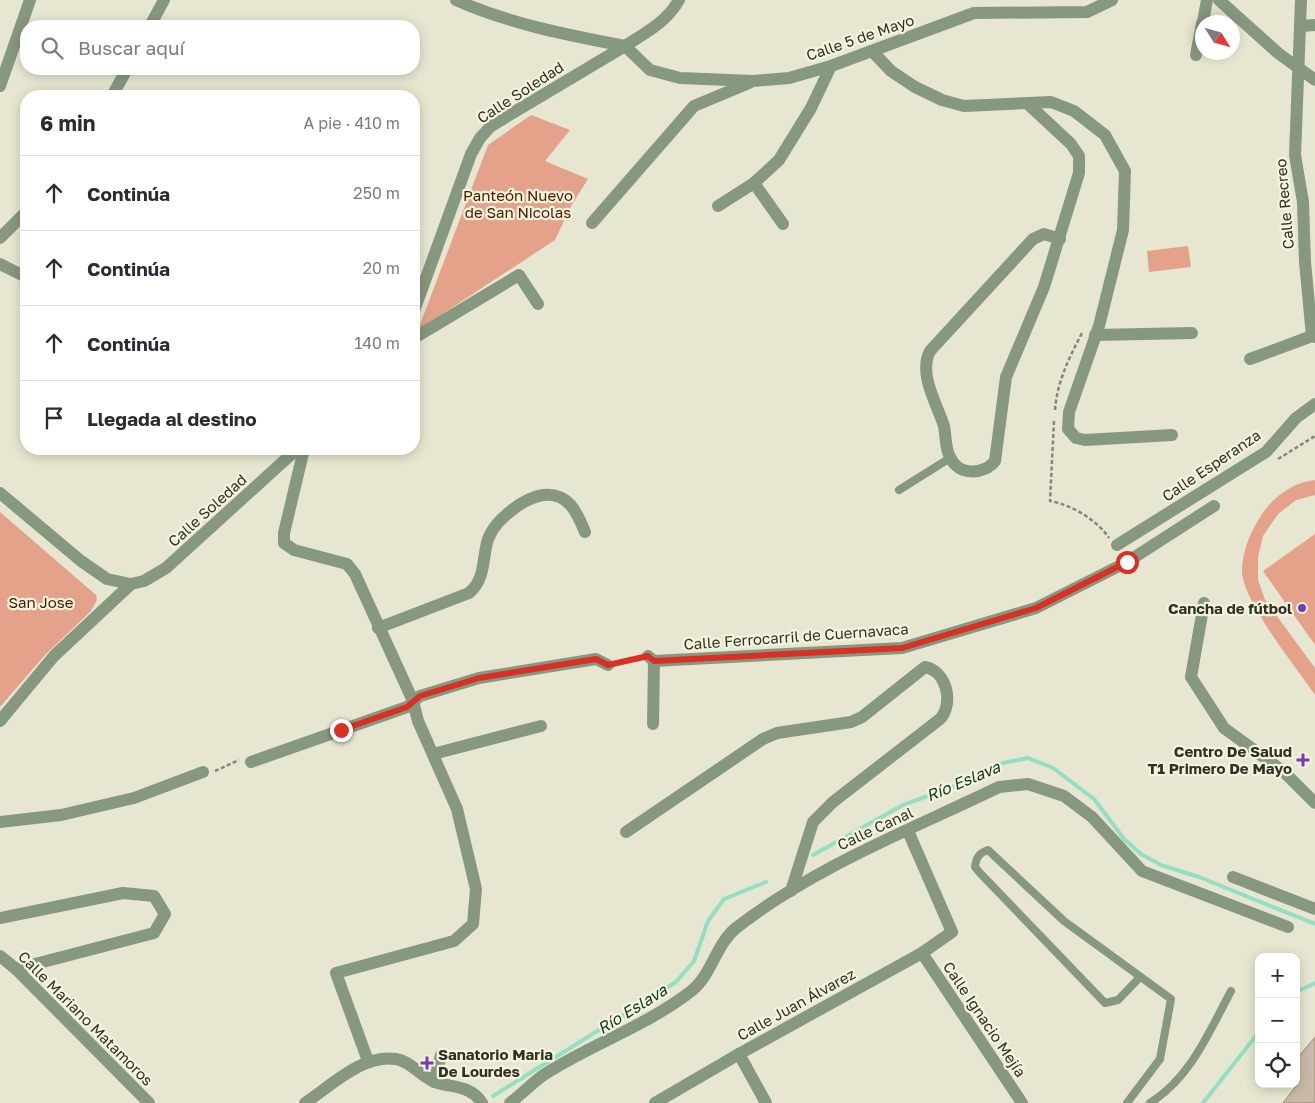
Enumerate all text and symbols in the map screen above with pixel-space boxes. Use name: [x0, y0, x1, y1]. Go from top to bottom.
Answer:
street label: Calle 5 de Mayo: [804, 10, 916, 64]
north arrow: [1195, 15, 1240, 60]
search box: [20, 20, 420, 75]
icon: search: [38, 34, 66, 62]
text: Buscar aquí: [78, 36, 185, 59]
street label: Calle Soledad: [473, 57, 567, 127]
text: 6 min: [40, 110, 95, 136]
text: A pie · 410 m: [303, 113, 400, 133]
street label: Calle Recreo: [1271, 158, 1297, 250]
icon: ahead: [40, 179, 68, 207]
text: Continúa: [87, 182, 170, 205]
text: 250 m: [353, 183, 400, 203]
park label: Panteón Nuevo de San Nicolas: [463, 186, 573, 221]
icon: ahead: [40, 254, 68, 282]
text: Continúa: [87, 257, 170, 280]
text: 20 m: [363, 258, 400, 278]
icon: ahead: [40, 329, 68, 357]
text: Continúa: [87, 332, 170, 355]
text: 140 m: [354, 333, 400, 353]
icon: arrive: [40, 404, 68, 432]
text: Llegada al destino: [87, 407, 257, 430]
street label: Calle Esperanza: [1158, 425, 1264, 505]
street label: Calle Soledad: [164, 470, 250, 550]
route start: [1116, 551, 1139, 574]
park label: San Jose: [8, 593, 74, 611]
place label: Cancha de fútbol: [1168, 599, 1292, 617]
marker: Cancha de fútbol: [1296, 602, 1308, 614]
street label: Calle Ferrocarril de Cuernavaca: [683, 619, 909, 653]
route end: [330, 719, 353, 742]
place label: Centro De Salud T1 Primero De Mayo: [1148, 742, 1292, 777]
marker: Centro De Salud T1 Primero De Mayo: [1296, 753, 1310, 767]
water label: Río Eslava: [923, 756, 1004, 806]
street label: Calle Canal: [834, 802, 916, 853]
street label: Calle Mariano Matamoros: [15, 947, 157, 1089]
map controls: [1255, 953, 1300, 1088]
button: +: [1255, 953, 1300, 998]
street label: Calle Ignacio Mejía: [940, 958, 1030, 1080]
street label: Calle Juan Álvarez: [734, 964, 858, 1044]
water label: Río Eslava: [593, 979, 671, 1038]
button: −: [1255, 998, 1300, 1043]
button: locate: [1255, 1043, 1300, 1088]
place label: Sanatorio Maria De Lourdes: [438, 1045, 553, 1080]
marker: Sanatorio Maria De Lourdes: [420, 1056, 434, 1070]

